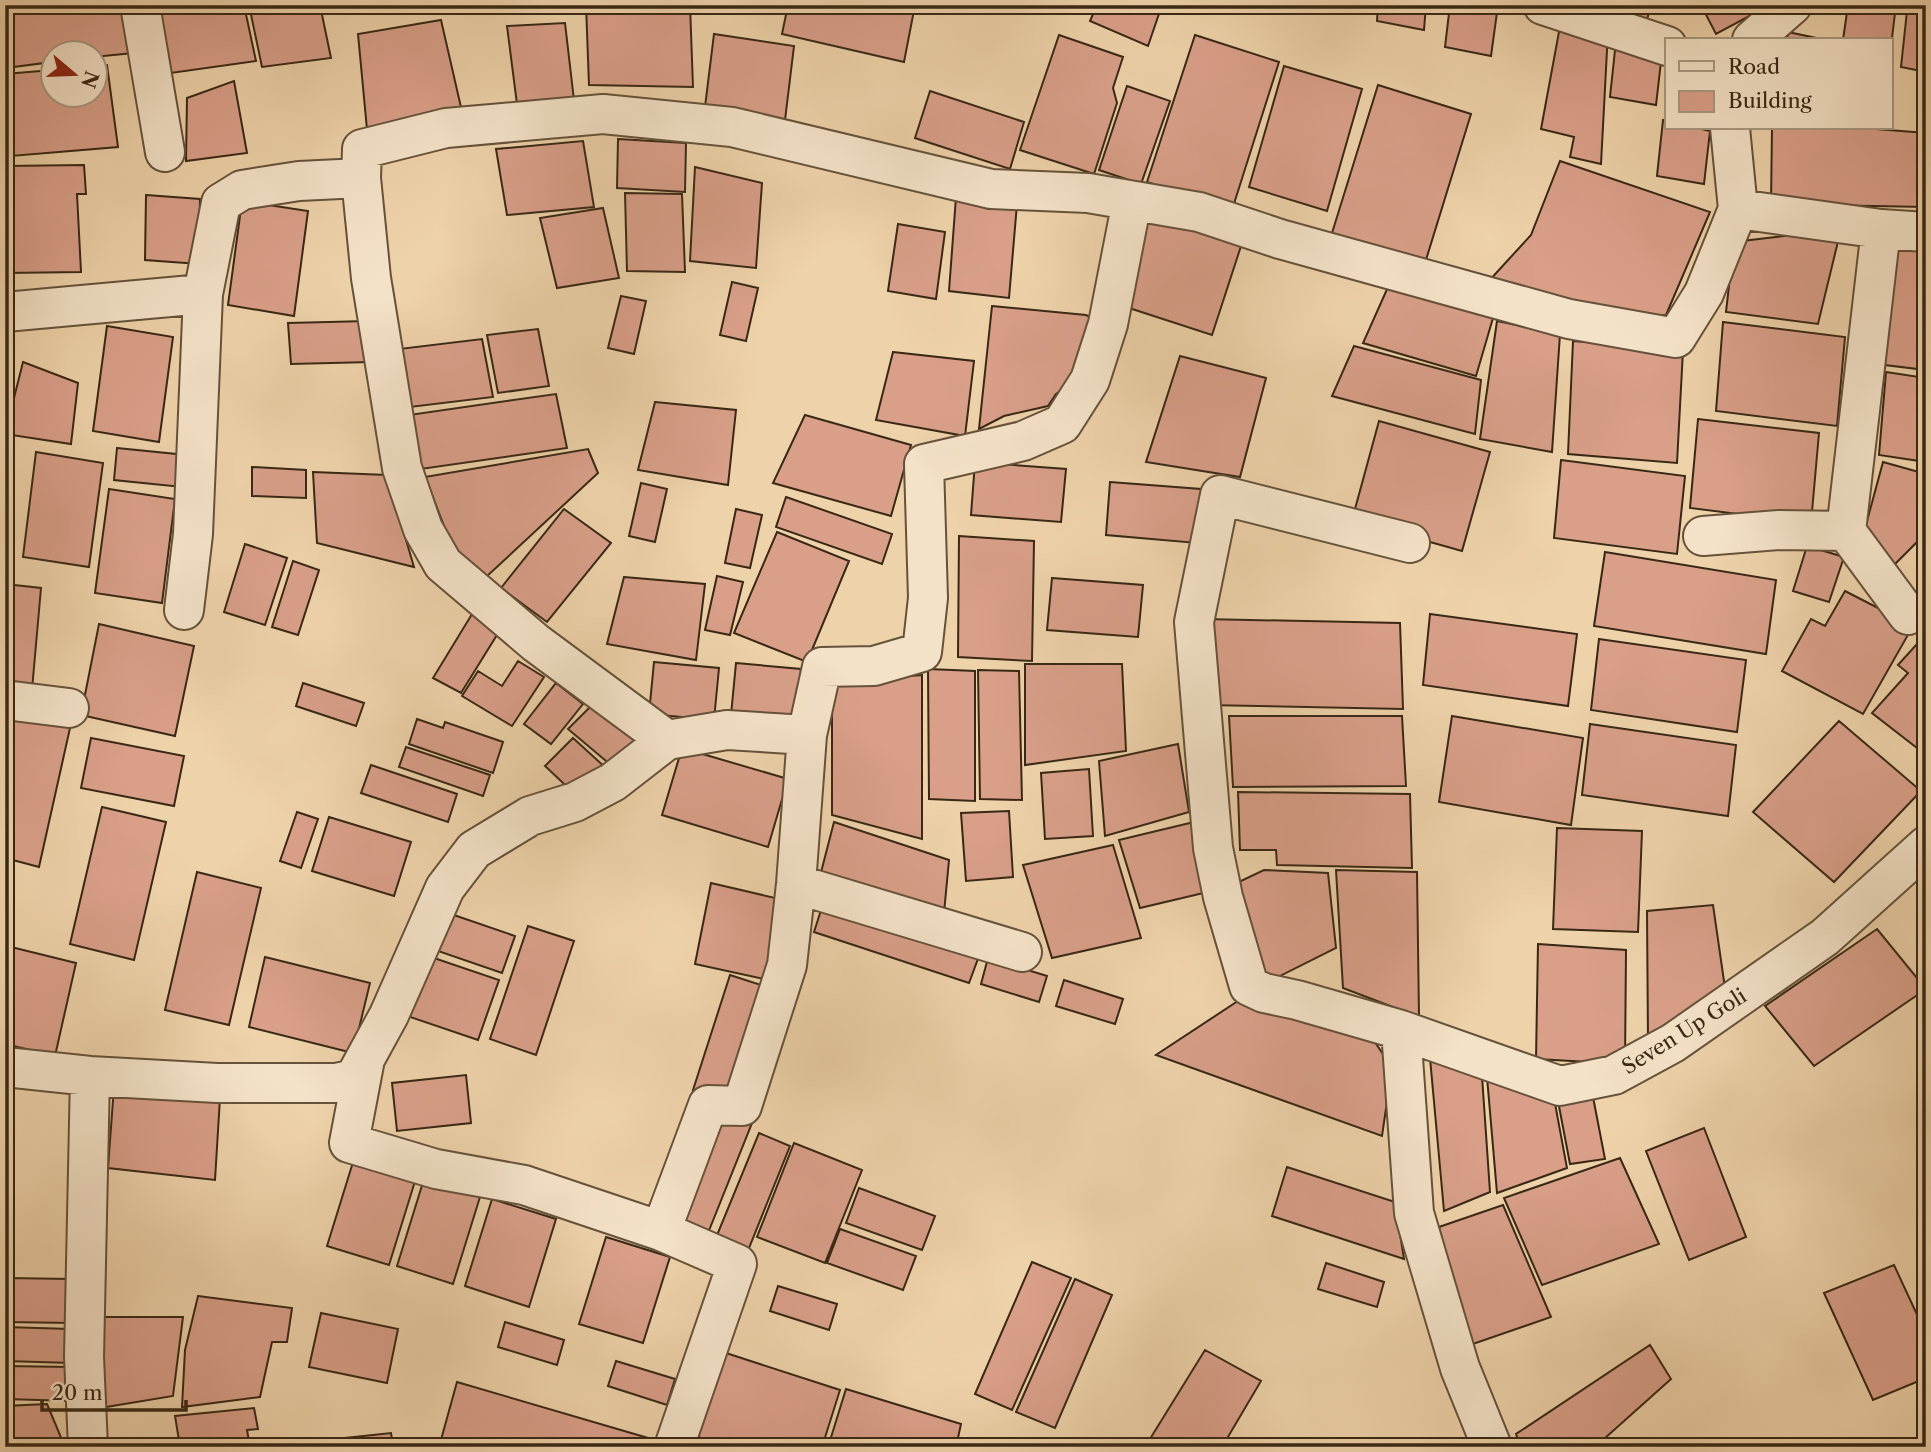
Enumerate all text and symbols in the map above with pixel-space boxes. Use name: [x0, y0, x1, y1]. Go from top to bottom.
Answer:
north arrow: [38, 38, 108, 108]
legend: [1665, 38, 1892, 130]
text: Road: [1728, 54, 1780, 79]
text: N: [76, 68, 103, 91]
text: Building: [1728, 88, 1813, 113]
street label: Seven Up Goli: [1617, 983, 1751, 1079]
scale bar: [42, 1368, 186, 1412]
text: 20 m: [52, 1380, 103, 1405]

